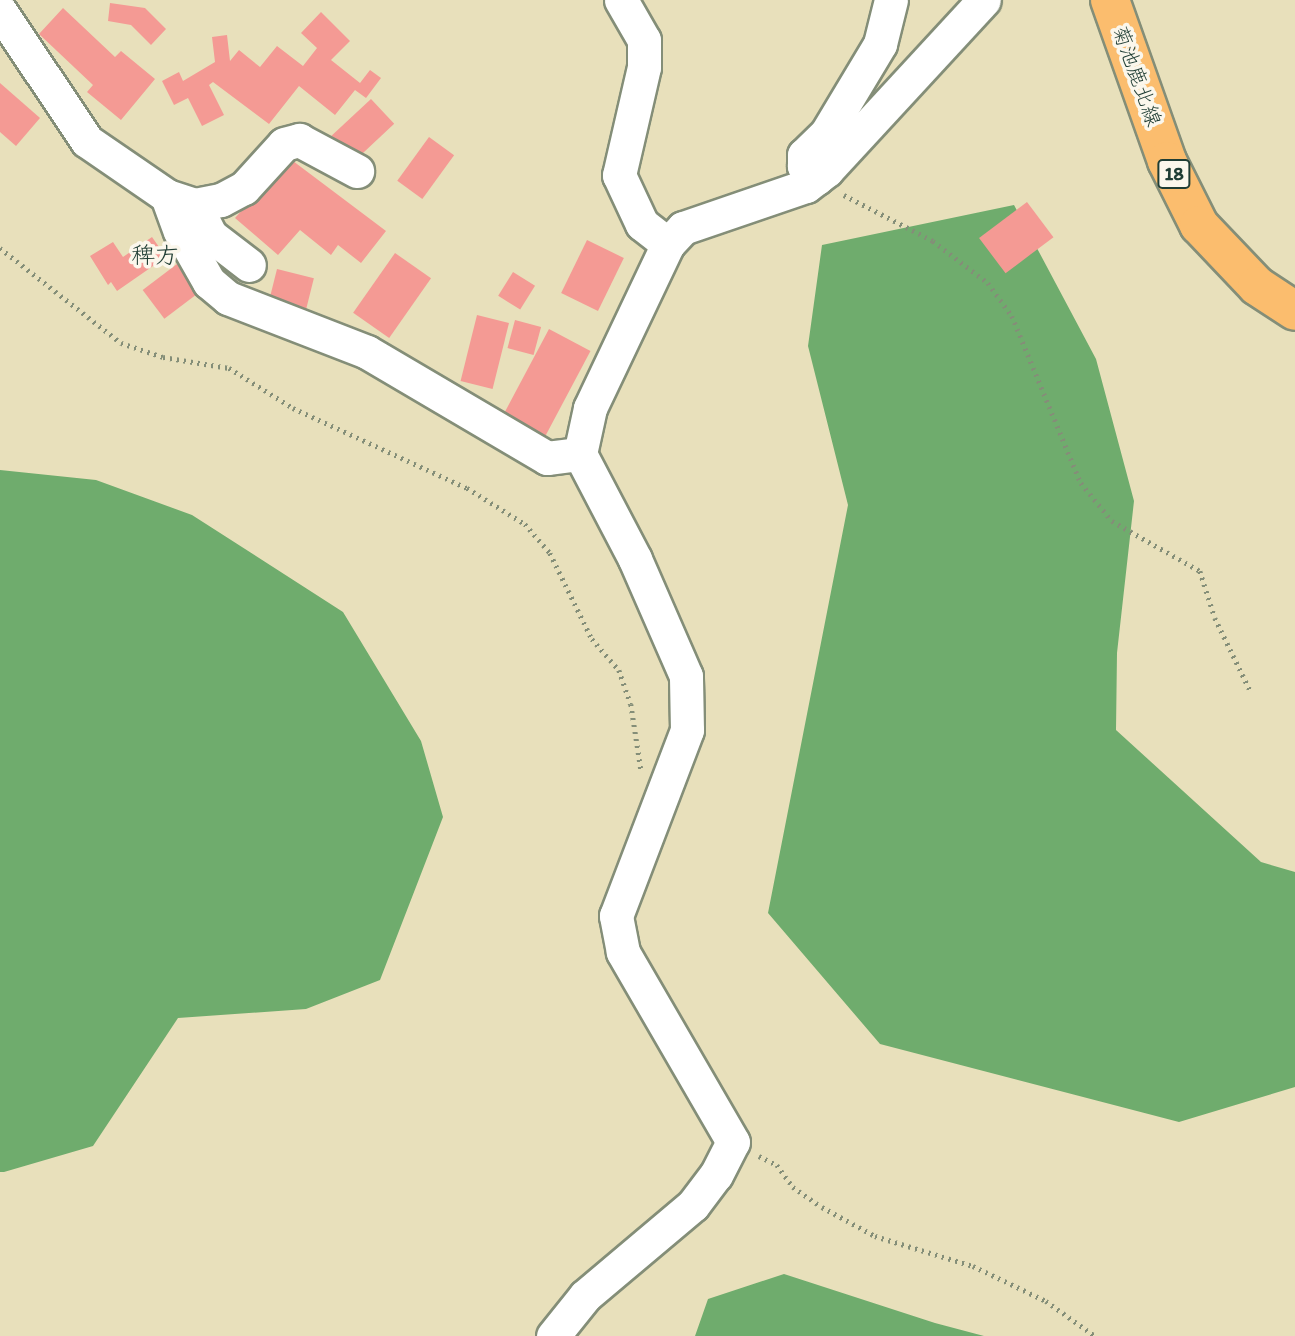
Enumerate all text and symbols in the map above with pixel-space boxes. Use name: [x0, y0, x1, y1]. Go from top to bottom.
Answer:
street label: 菊池鹿北線: [1107, 22, 1167, 130]
road number: 18: [1156, 158, 1192, 190]
district label: 稗方: [131, 241, 179, 269]

